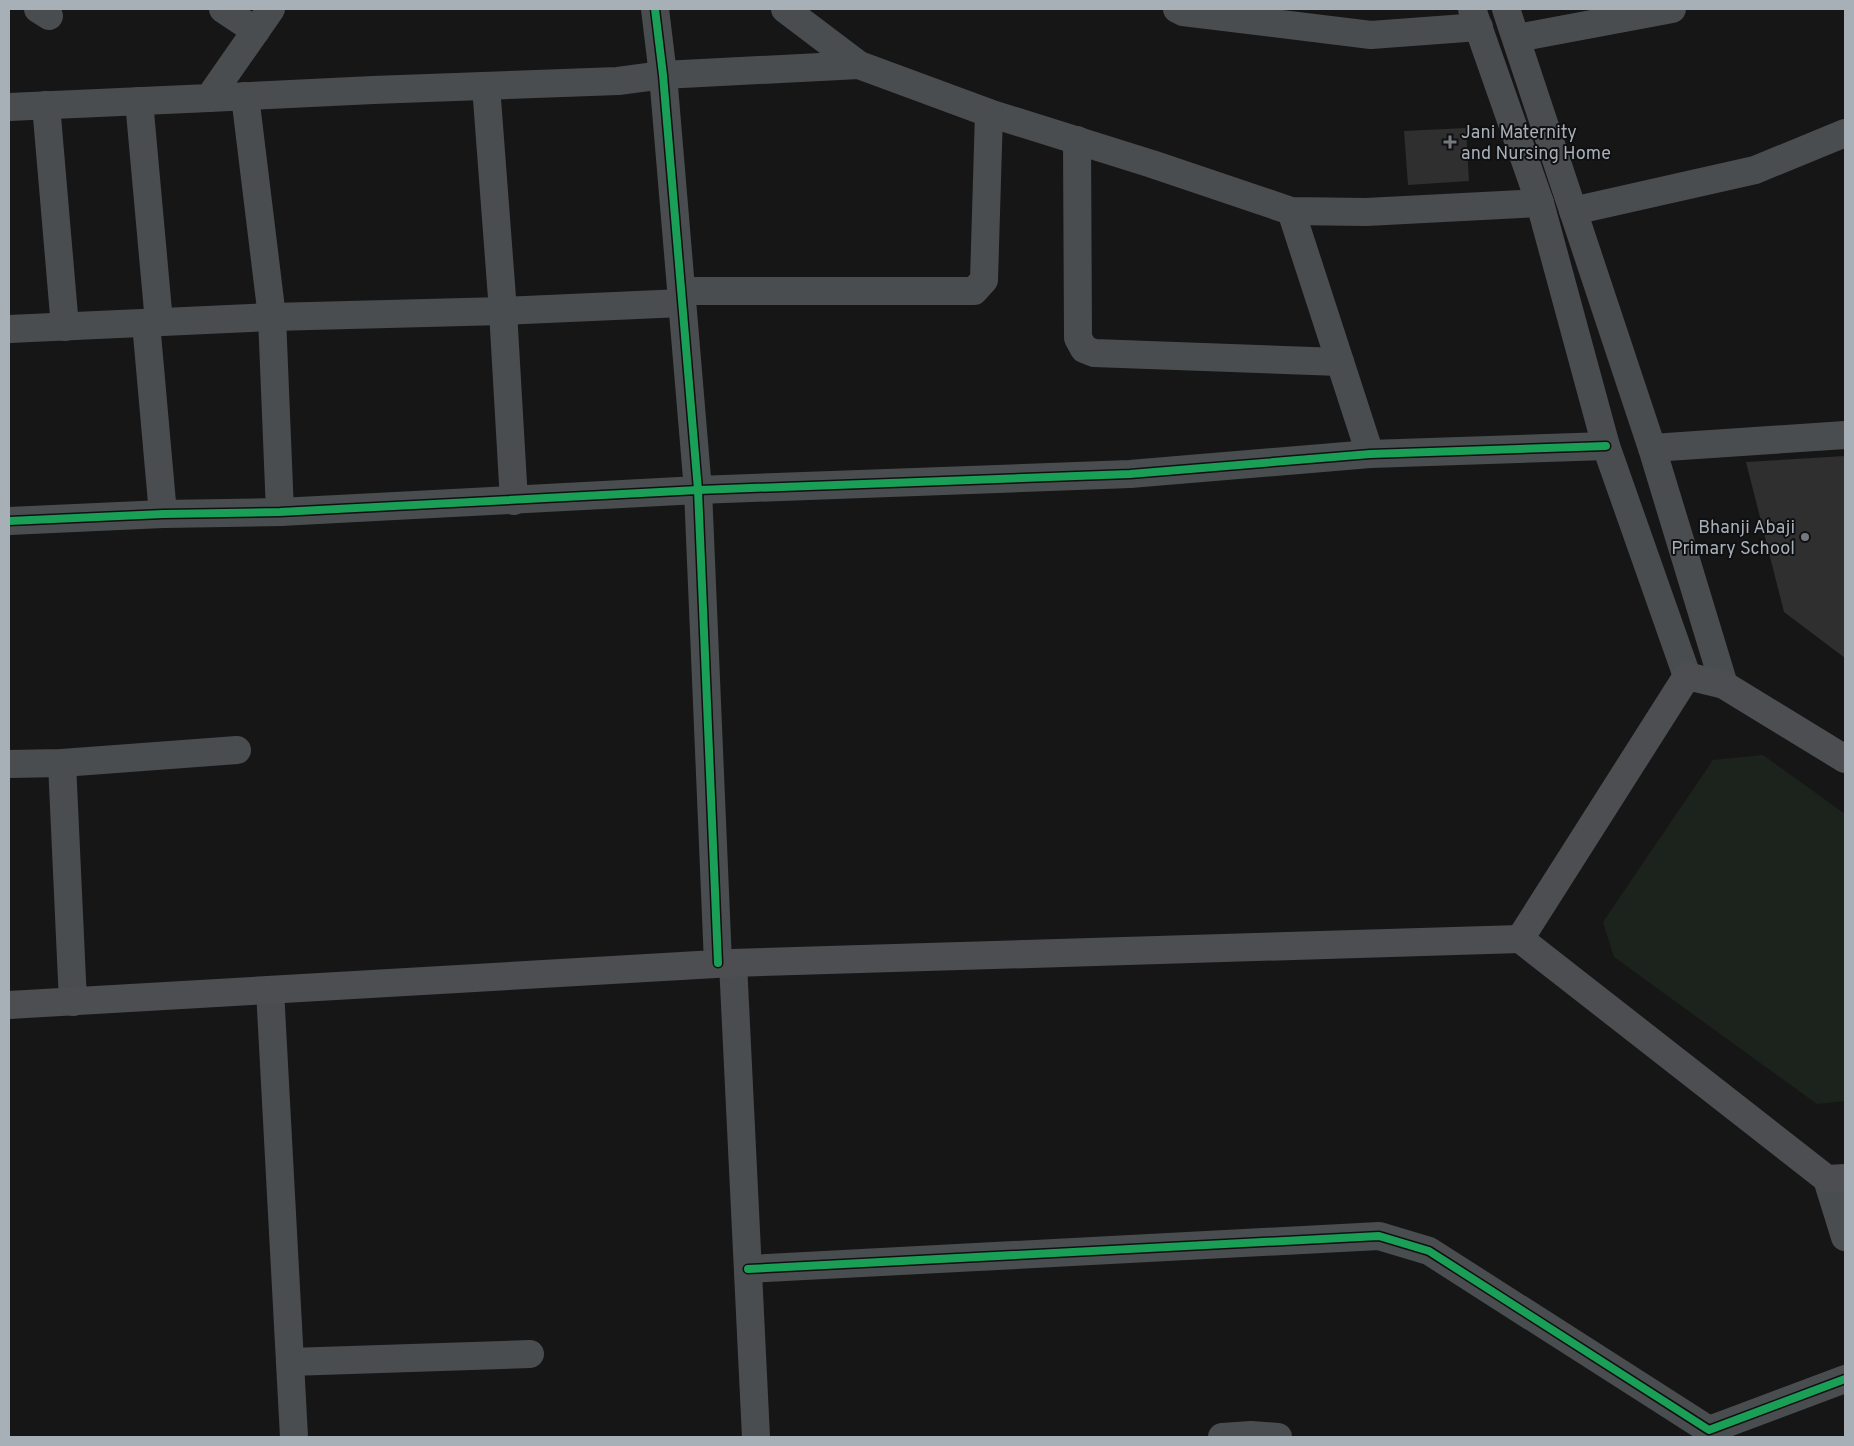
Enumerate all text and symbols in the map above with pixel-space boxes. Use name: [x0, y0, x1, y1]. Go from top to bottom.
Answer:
place label: Jani Maternity and Nursing Home: [1461, 122, 1611, 166]
marker: Jani Maternity and Nursing Home: [1443, 135, 1457, 149]
place label: Bhanji Abaji Primary School: [1671, 517, 1795, 561]
marker: Bhanji Abaji Primary School: [1799, 531, 1811, 543]

